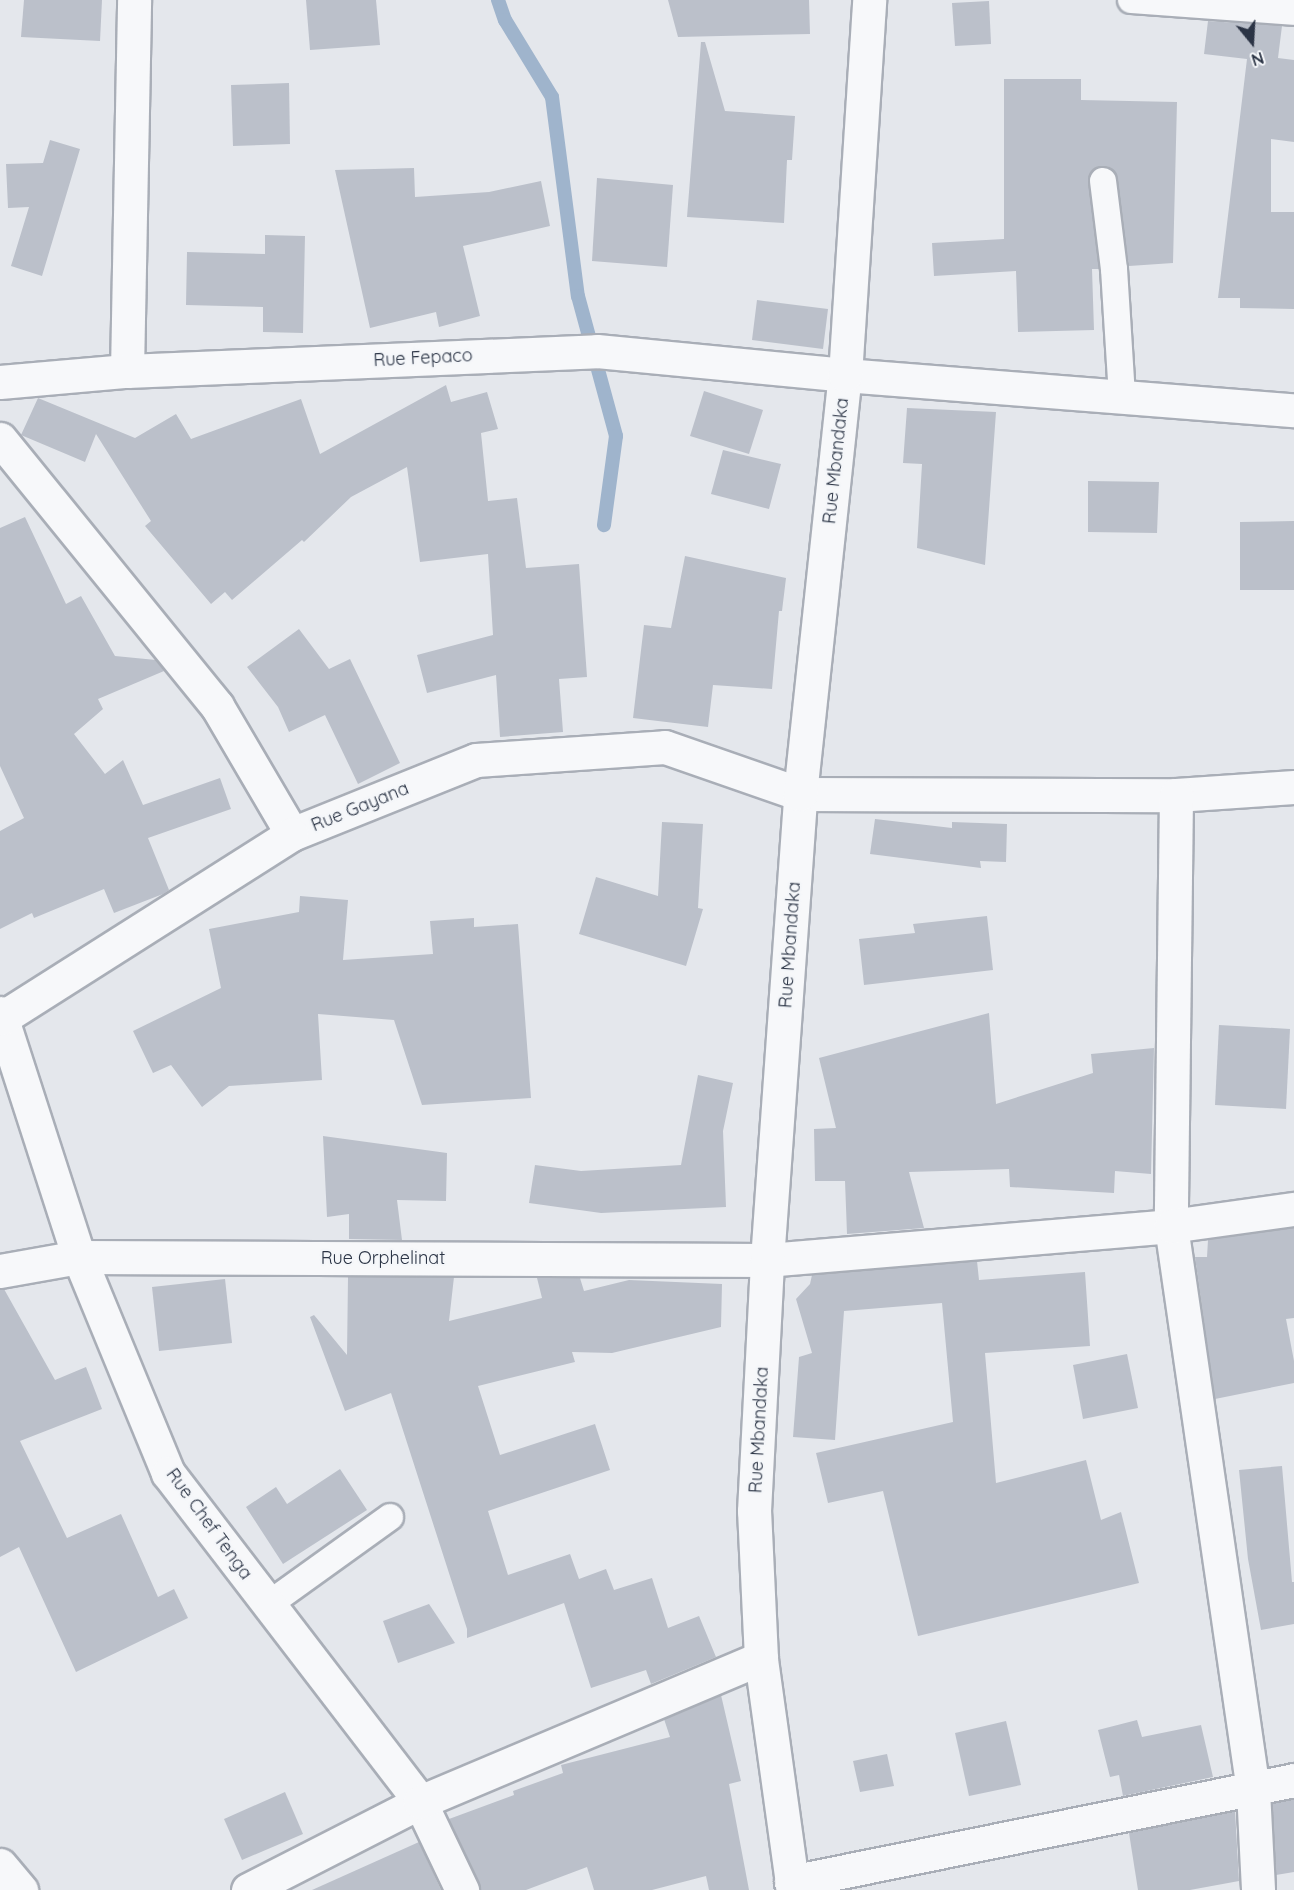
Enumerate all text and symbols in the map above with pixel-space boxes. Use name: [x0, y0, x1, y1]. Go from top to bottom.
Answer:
north arrow: [1222, 12, 1282, 72]
text: N: [1249, 48, 1266, 70]
street label: Rue Fepaco: [373, 345, 473, 371]
street label: Rue Mbandaka: [819, 397, 853, 525]
street label: Rue Gayana: [308, 778, 412, 836]
street label: Rue Mbandaka: [775, 881, 805, 1009]
street label: Rue Orphelinat: [321, 1247, 445, 1269]
street label: Rue Mbandaka: [745, 1366, 773, 1494]
street label: Rue Chef Tenga: [161, 1464, 257, 1584]

